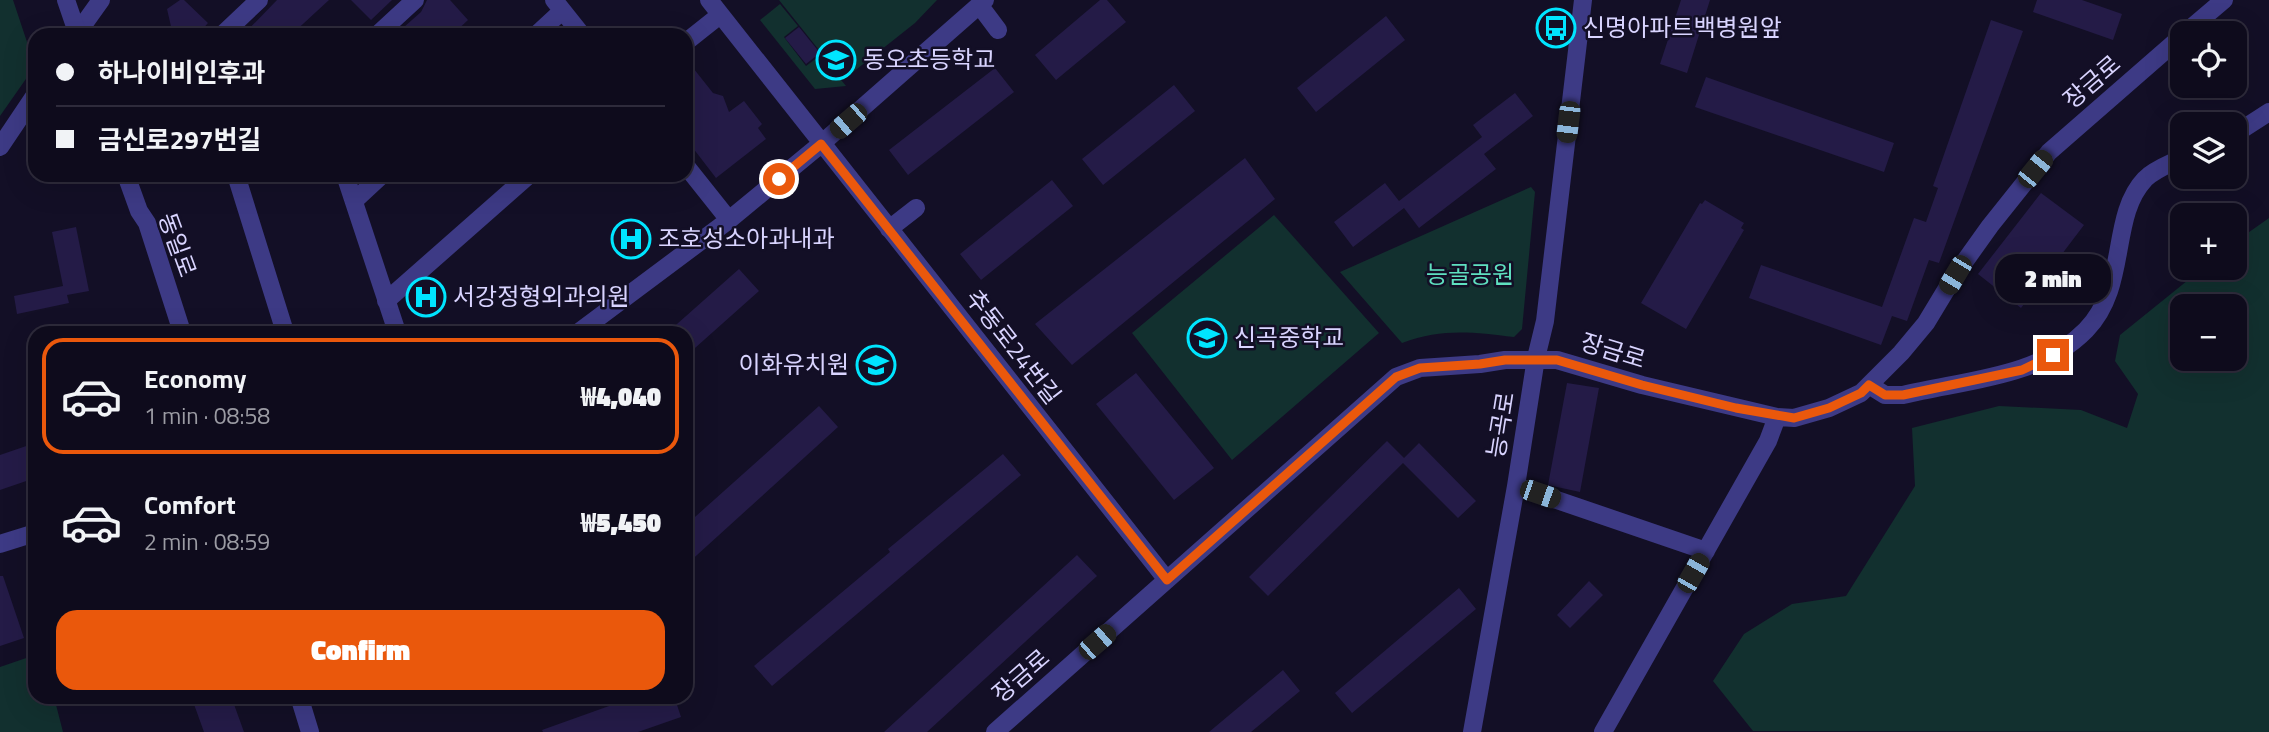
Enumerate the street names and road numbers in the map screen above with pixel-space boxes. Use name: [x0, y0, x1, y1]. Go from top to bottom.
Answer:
street label: 장금로: [2055, 46, 2128, 117]
street label: 동일로: [150, 207, 206, 282]
street label: 추동로24번길: [957, 281, 1070, 412]
street label: 장금로: [1576, 323, 1650, 377]
street label: 능곡로: [1477, 389, 1523, 460]
street label: 장금로: [984, 640, 1057, 711]

